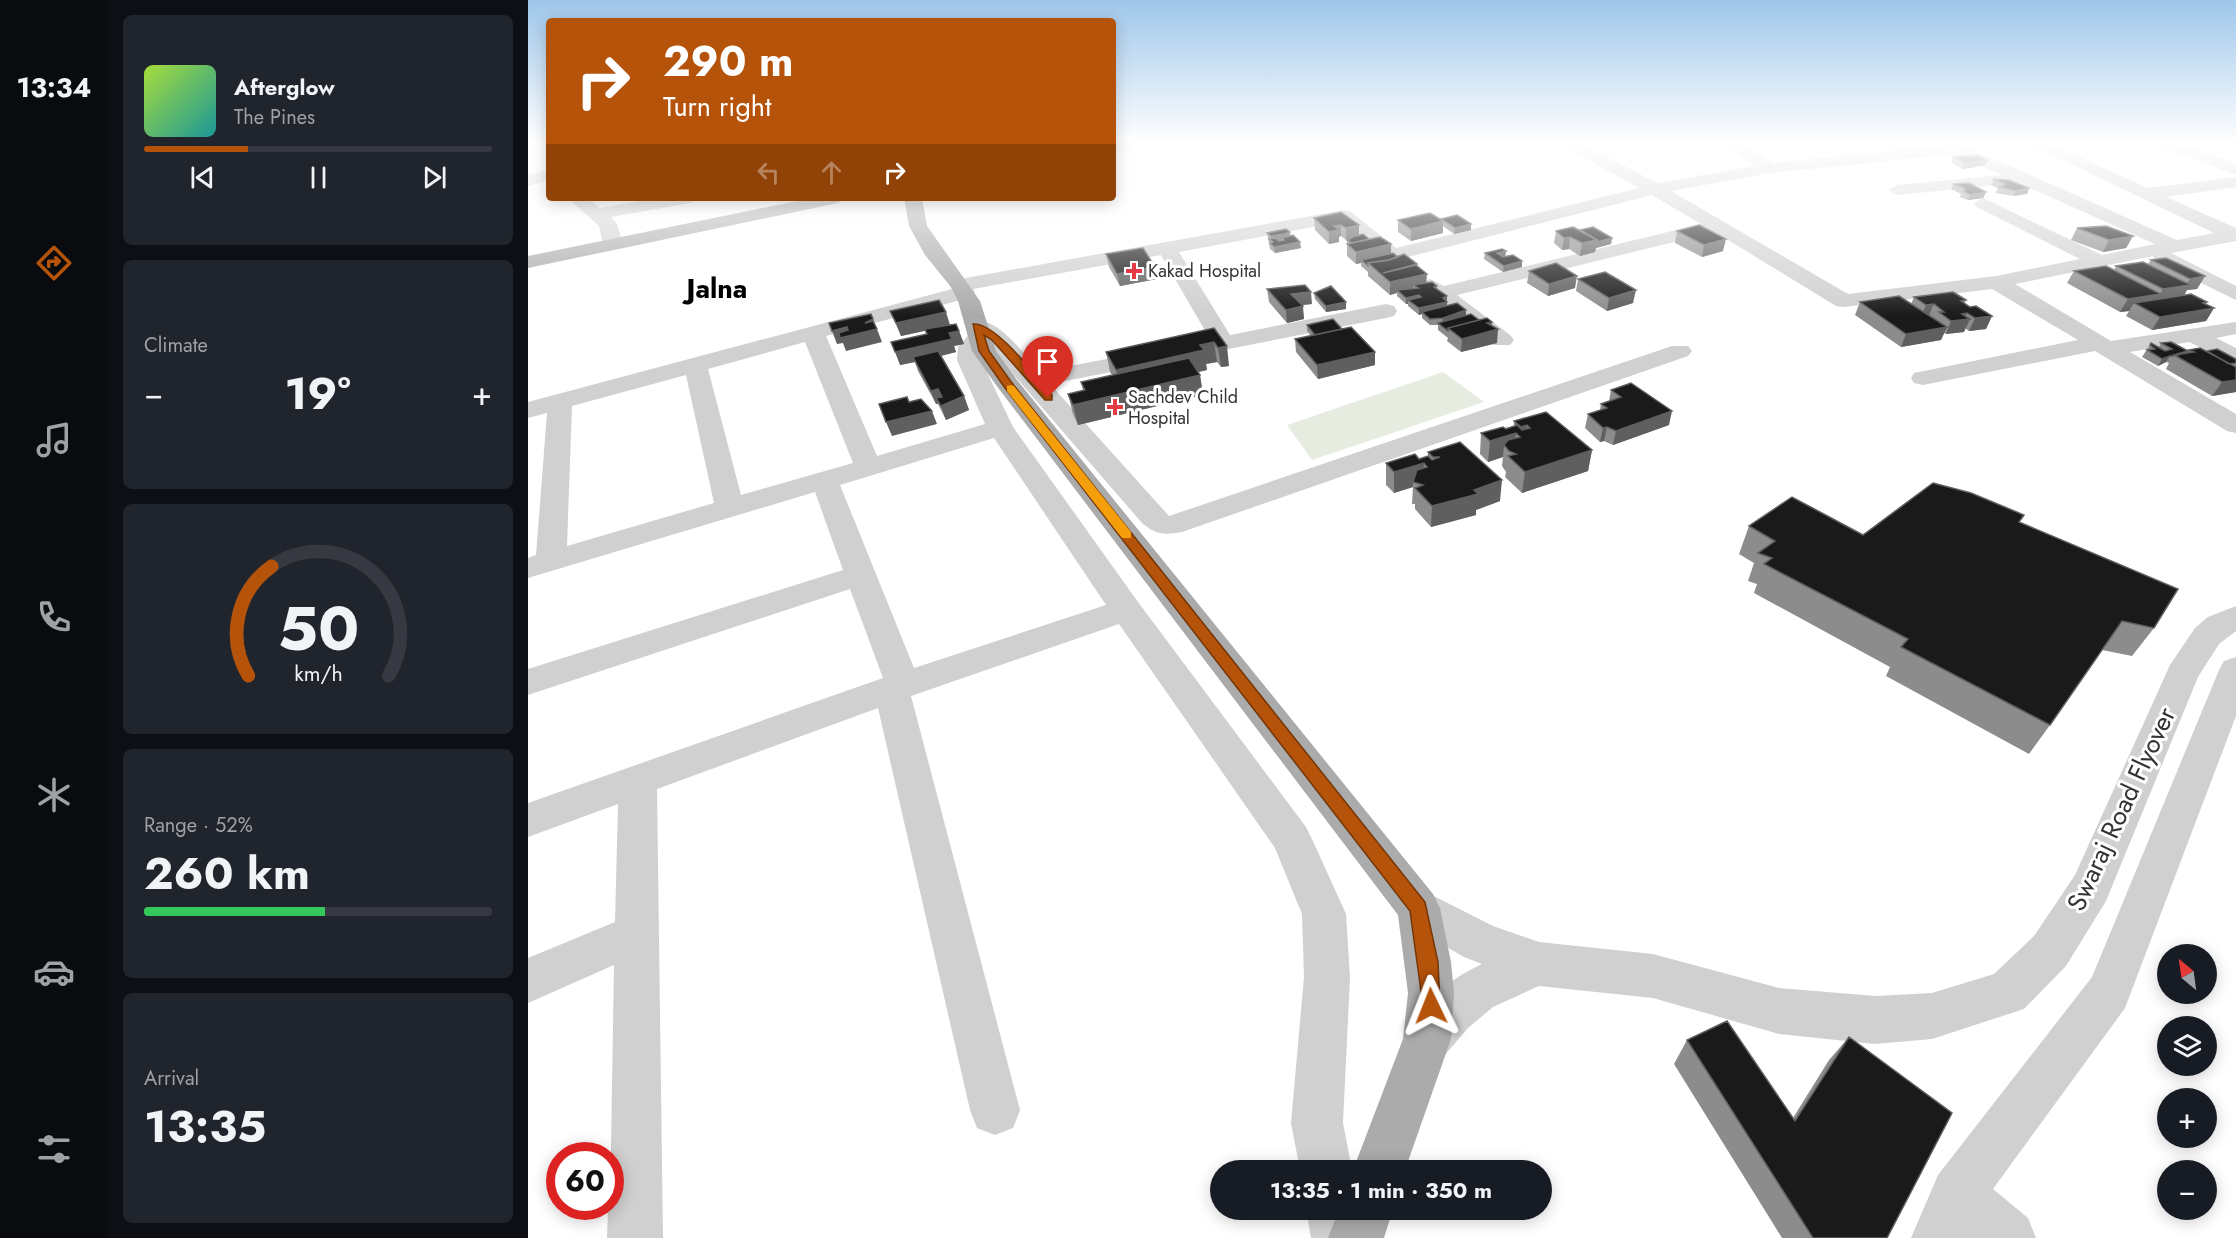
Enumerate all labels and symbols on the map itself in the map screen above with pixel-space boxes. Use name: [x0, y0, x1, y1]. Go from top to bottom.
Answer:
place label: Kakad Hospital: [1148, 258, 1261, 284]
marker: Kakad Hospital: [1125, 262, 1143, 280]
district label: Jalna: [682, 269, 747, 308]
pin: [1022, 336, 1073, 398]
place label: Sachdev Child Hospital: [1128, 384, 1238, 431]
marker: Sachdev Child Hospital: [1106, 398, 1124, 416]
street label: Swaraj Road Flyover: [2057, 701, 2185, 917]
north arrow: [2157, 944, 2217, 1004]
position arrow: [1399, 974, 1463, 1038]
speed limit sign: 60: [546, 1142, 624, 1220]

